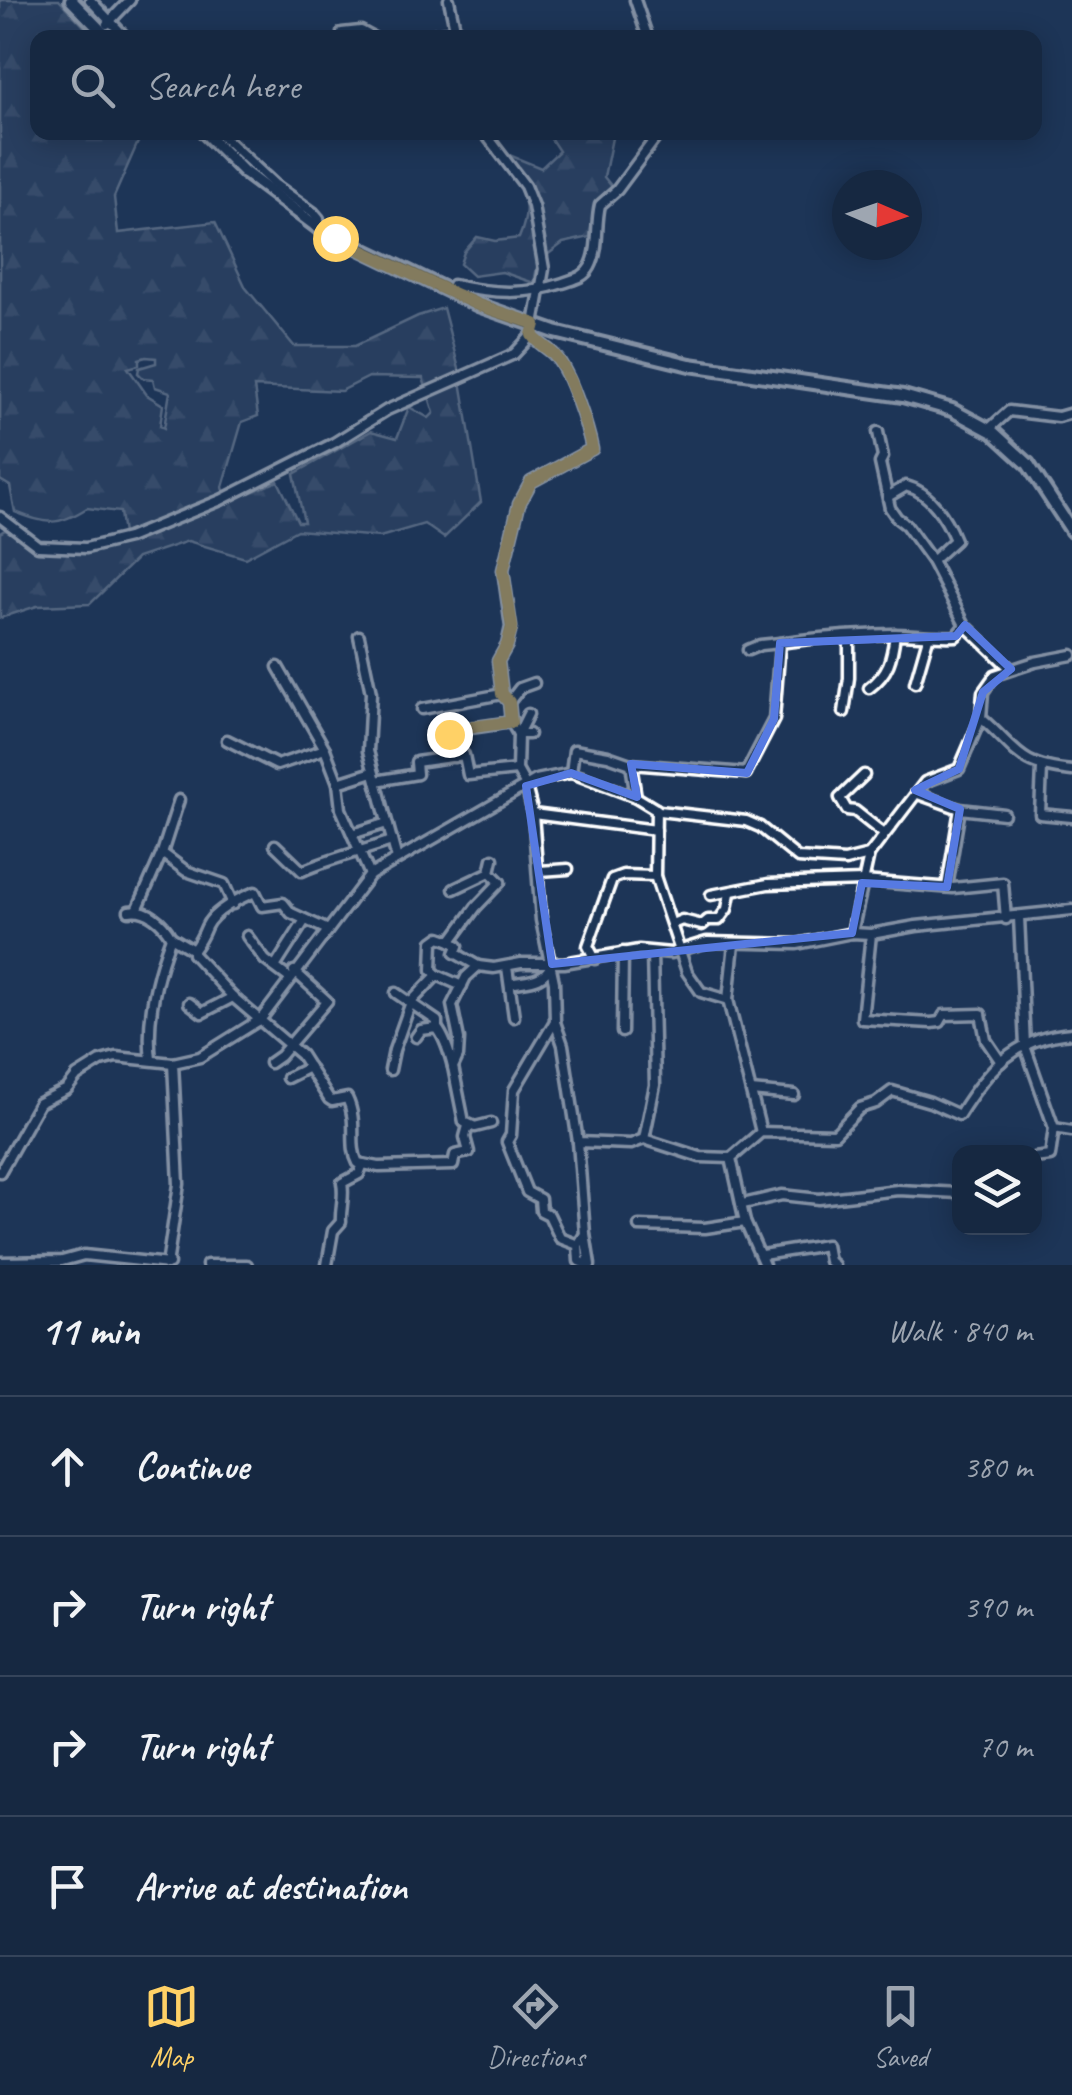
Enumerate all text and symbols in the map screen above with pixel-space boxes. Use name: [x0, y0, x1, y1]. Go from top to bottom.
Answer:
search box: [30, 30, 1042, 140]
icon: search: [65, 58, 120, 113]
text: Search here: [145, 62, 300, 109]
north arrow: [832, 170, 922, 260]
route start: [313, 216, 359, 262]
route end: [427, 712, 473, 758]
map controls: [952, 1145, 1042, 1235]
button: layers: [952, 1145, 1042, 1235]
text: 11 min: [40, 1304, 139, 1357]
text: Walk · 840 m: [888, 1310, 1032, 1351]
icon: ahead: [40, 1439, 95, 1494]
text: Continue: [135, 1443, 249, 1490]
text: 380 m: [963, 1446, 1032, 1487]
icon: right: [40, 1579, 95, 1634]
text: Turn right: [135, 1583, 269, 1630]
text: 390 m: [963, 1586, 1032, 1627]
icon: right: [40, 1719, 95, 1774]
text: Turn right: [135, 1723, 269, 1770]
text: 70 m: [978, 1726, 1032, 1767]
icon: arrive: [40, 1859, 95, 1914]
text: Arrive at destination: [135, 1863, 407, 1910]
tab: Map: [144, 1979, 199, 2074]
tab: Directions: [487, 1979, 585, 2074]
tab: Saved: [873, 1979, 928, 2074]

